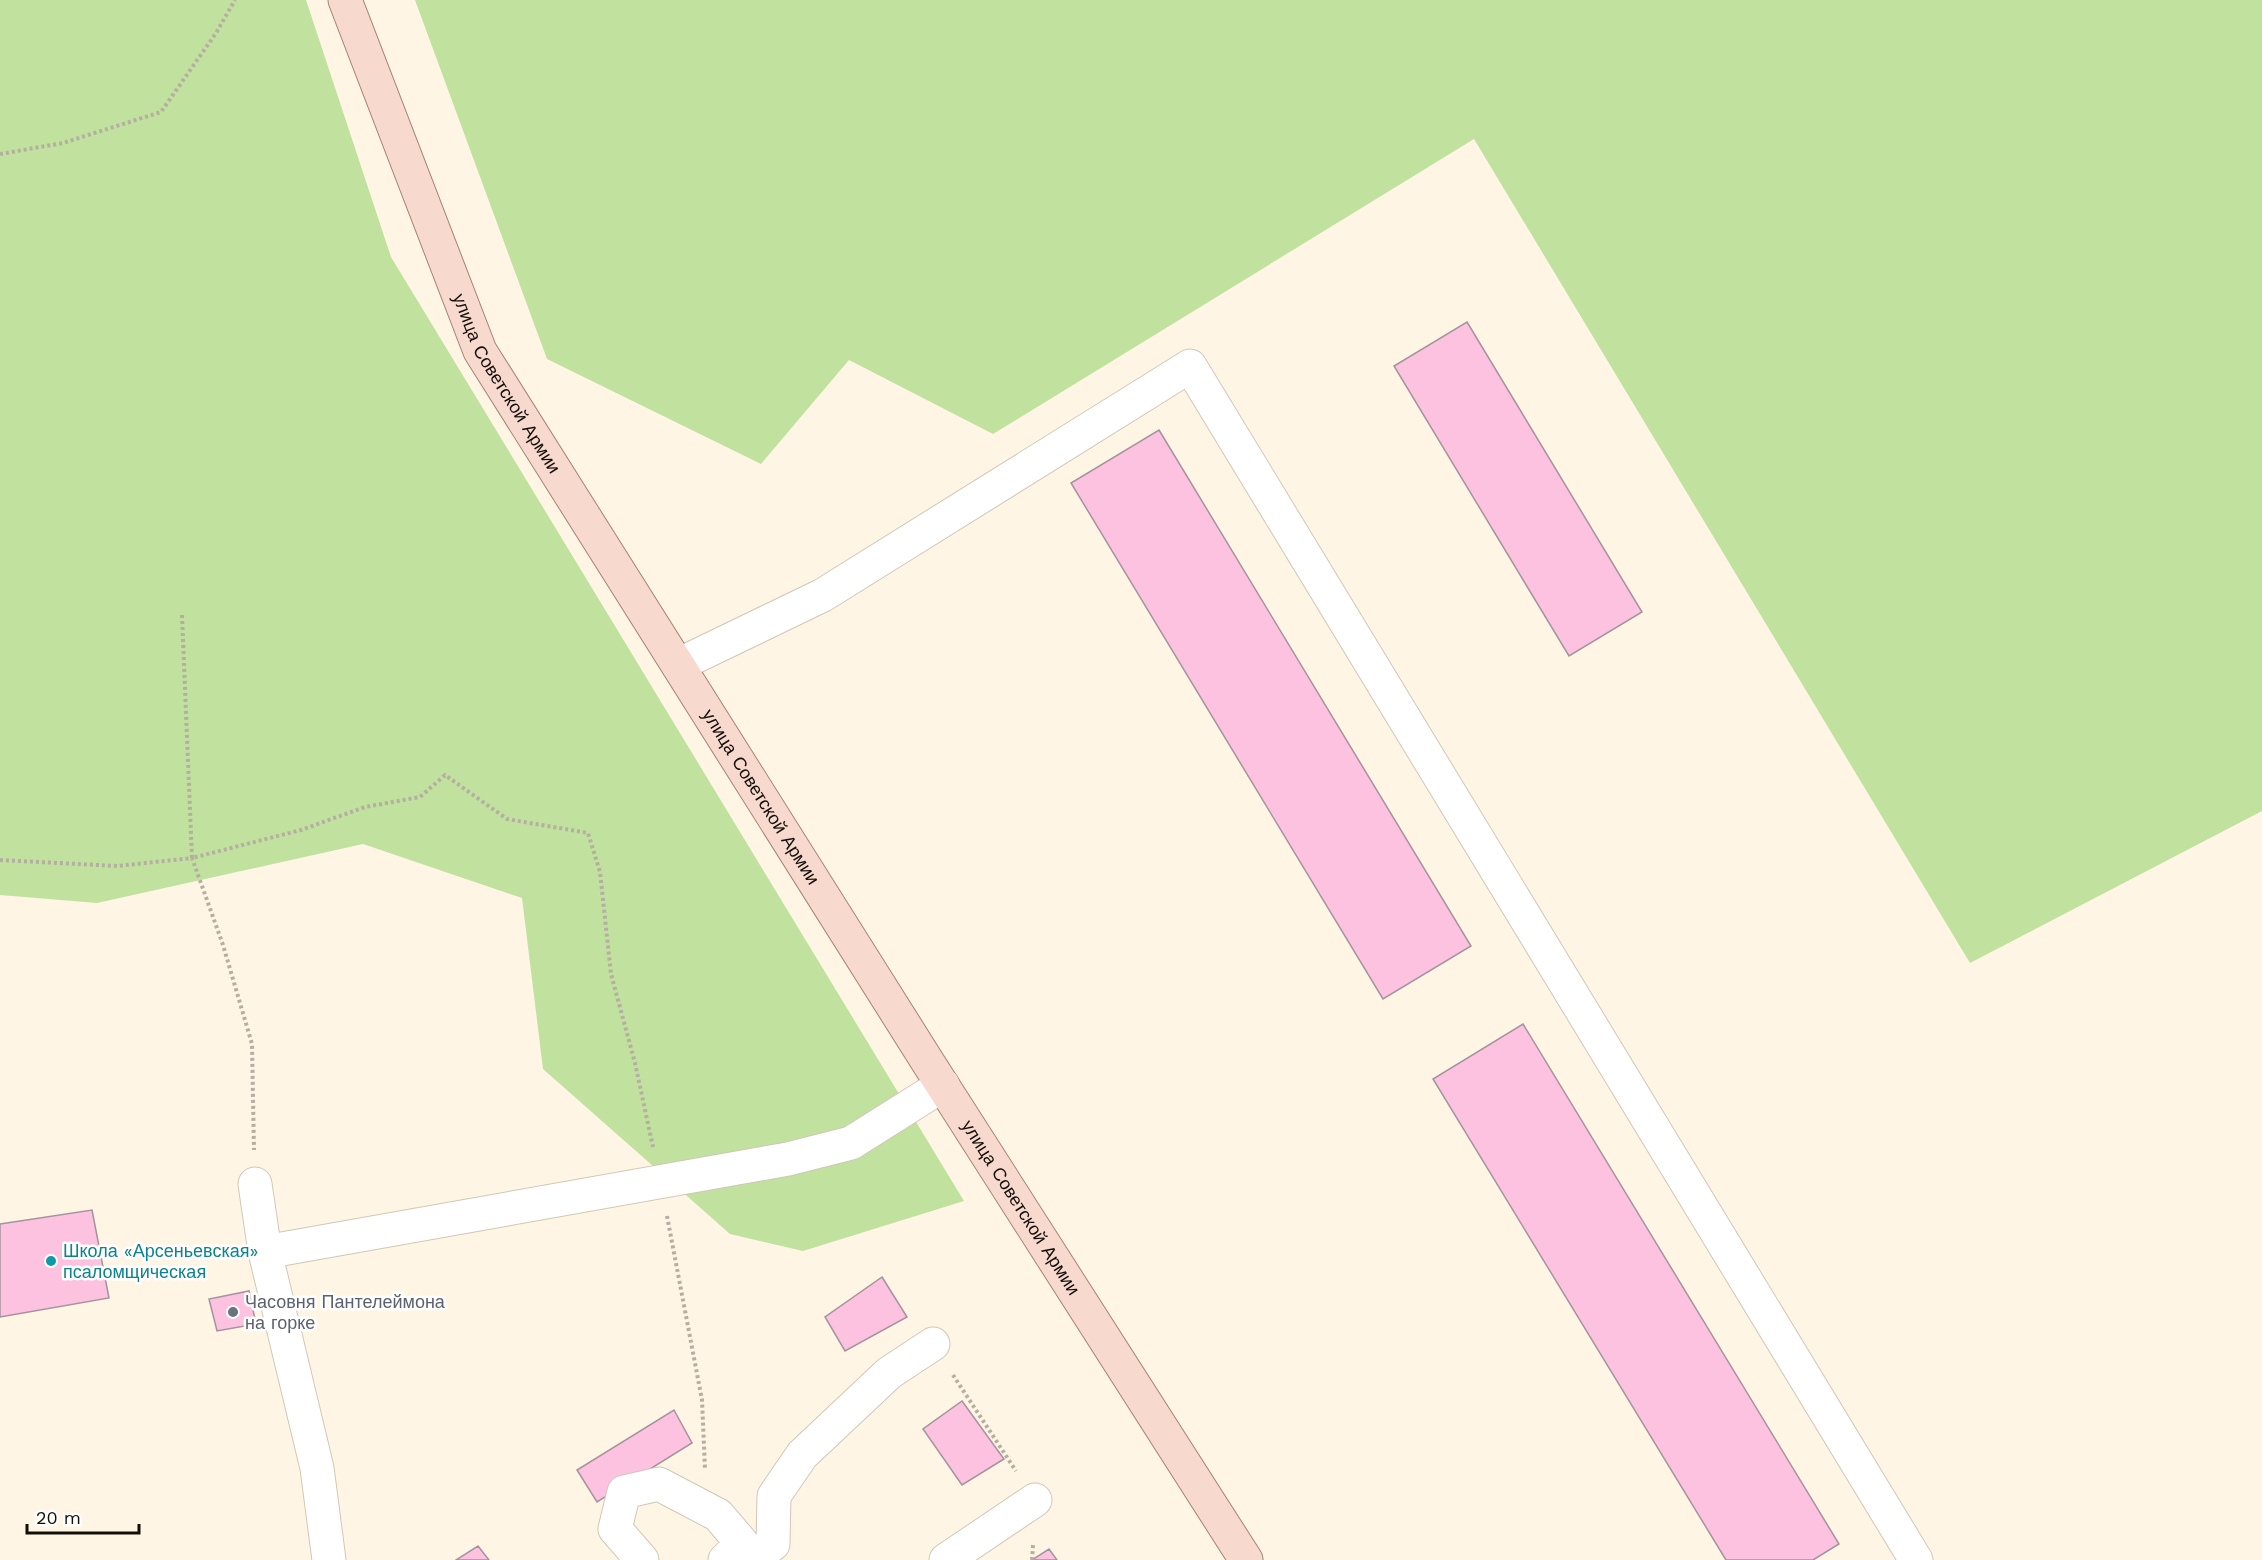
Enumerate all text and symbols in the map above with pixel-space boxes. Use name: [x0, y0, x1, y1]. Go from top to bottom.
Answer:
street label: улица Советской Армии: [449, 290, 565, 477]
street label: улица Советской Армии: [698, 705, 824, 888]
street label: улица Советской Армии: [958, 1116, 1085, 1299]
place label: Школа «Арсеньевская» псаломщическая: [63, 1240, 258, 1282]
marker: Школа «Арсеньевская» псаломщическая: [44, 1254, 58, 1268]
place label: Часовня Пантелеймона на горке: [245, 1291, 446, 1333]
marker: Часовня Пантелеймона на горке: [226, 1305, 240, 1319]
scale bar: [27, 1497, 140, 1535]
text: 20 m: [36, 1507, 81, 1528]

